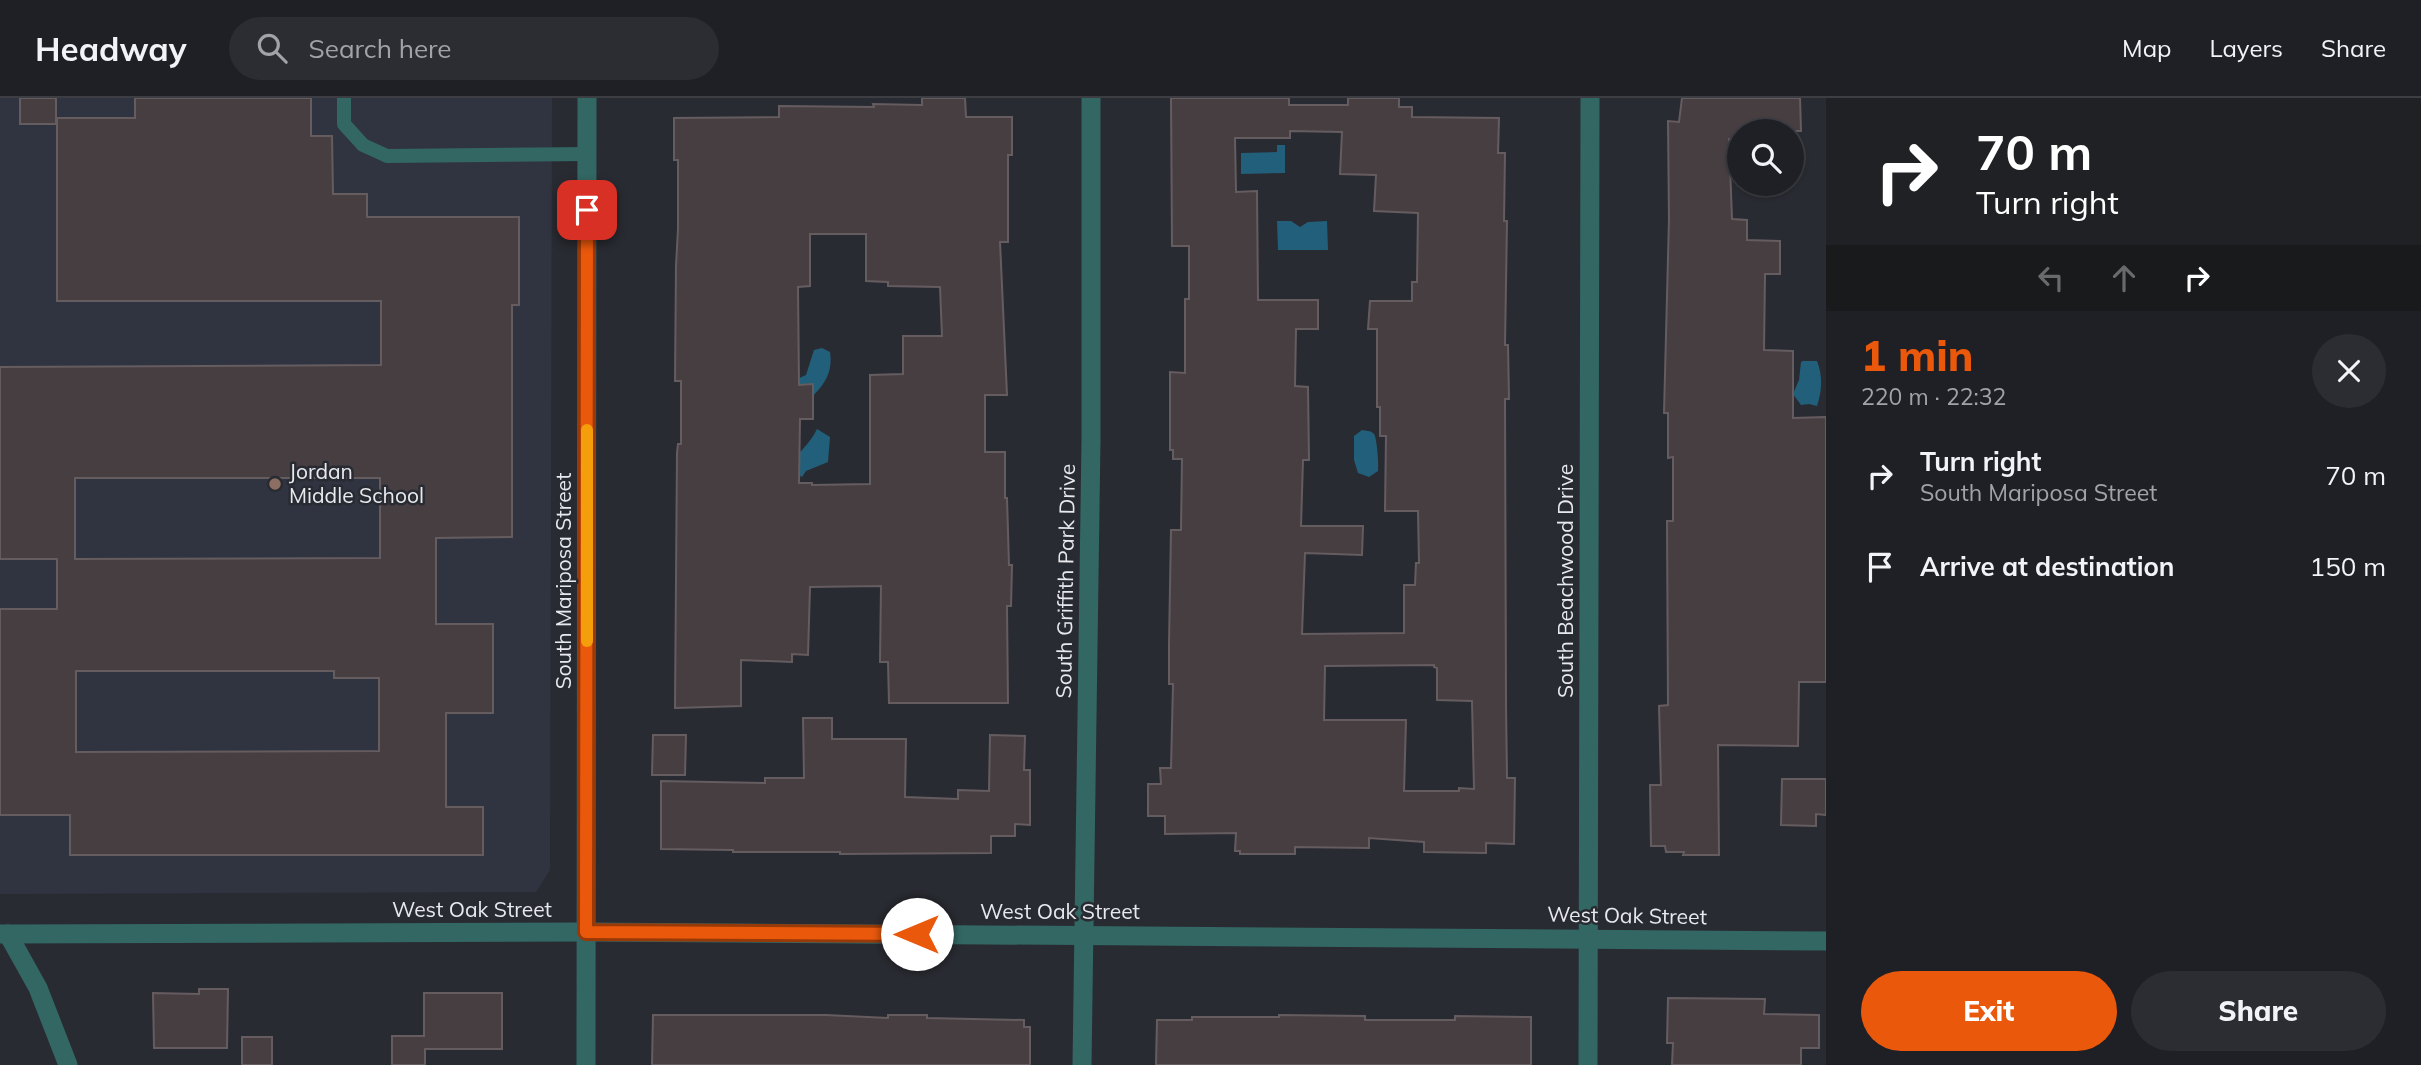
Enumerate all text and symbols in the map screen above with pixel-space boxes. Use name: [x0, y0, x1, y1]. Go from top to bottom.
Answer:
search box: [229, 17, 719, 80]
text: Headway: [35, 28, 187, 69]
icon: search: [253, 29, 291, 67]
text: Search here: [309, 32, 451, 65]
text: Map: [2122, 33, 2171, 63]
text: Layers: [2209, 33, 2283, 63]
text: Share: [2321, 33, 2386, 63]
map controls: [1727, 119, 1804, 196]
button: search: [1727, 119, 1804, 196]
text: 70 m: [1976, 121, 2092, 182]
icon: right: [1861, 126, 1952, 217]
pin: [557, 180, 617, 240]
text: Turn right: [1976, 182, 2119, 222]
icon: arrive: [568, 191, 606, 229]
icon: left: [2032, 259, 2070, 297]
icon: ahead: [2105, 259, 2143, 297]
icon: right: [2178, 259, 2216, 297]
text: 1 min: [1861, 329, 1974, 382]
button: close: [2312, 334, 2386, 408]
text: 220 m · 22:32: [1861, 382, 2006, 411]
text: Turn right: [1920, 445, 2041, 478]
icon: right: [1861, 457, 1899, 495]
place label: Jordan Middle School: [289, 458, 424, 508]
text: 70 m: [2325, 459, 2386, 492]
street label: South Griffith Park Drive: [1050, 463, 1080, 699]
street label: South Beachwood Drive: [1552, 464, 1578, 698]
street label: South Mariposa Street: [550, 473, 576, 689]
marker: Jordan Middle School: [267, 476, 283, 492]
text: South Mariposa Street: [1920, 478, 2157, 507]
icon: arrive: [1861, 548, 1899, 586]
text: Arrive at destination: [1920, 550, 2175, 583]
text: 150 m: [2310, 550, 2386, 583]
street label: West Oak Street: [392, 896, 552, 922]
position arrow: [880, 897, 954, 971]
street label: West Oak Street: [980, 898, 1140, 924]
street label: West Oak Street: [1547, 901, 1707, 929]
button: Exit: [1861, 971, 2117, 1051]
button: Share: [2131, 971, 2386, 1051]

